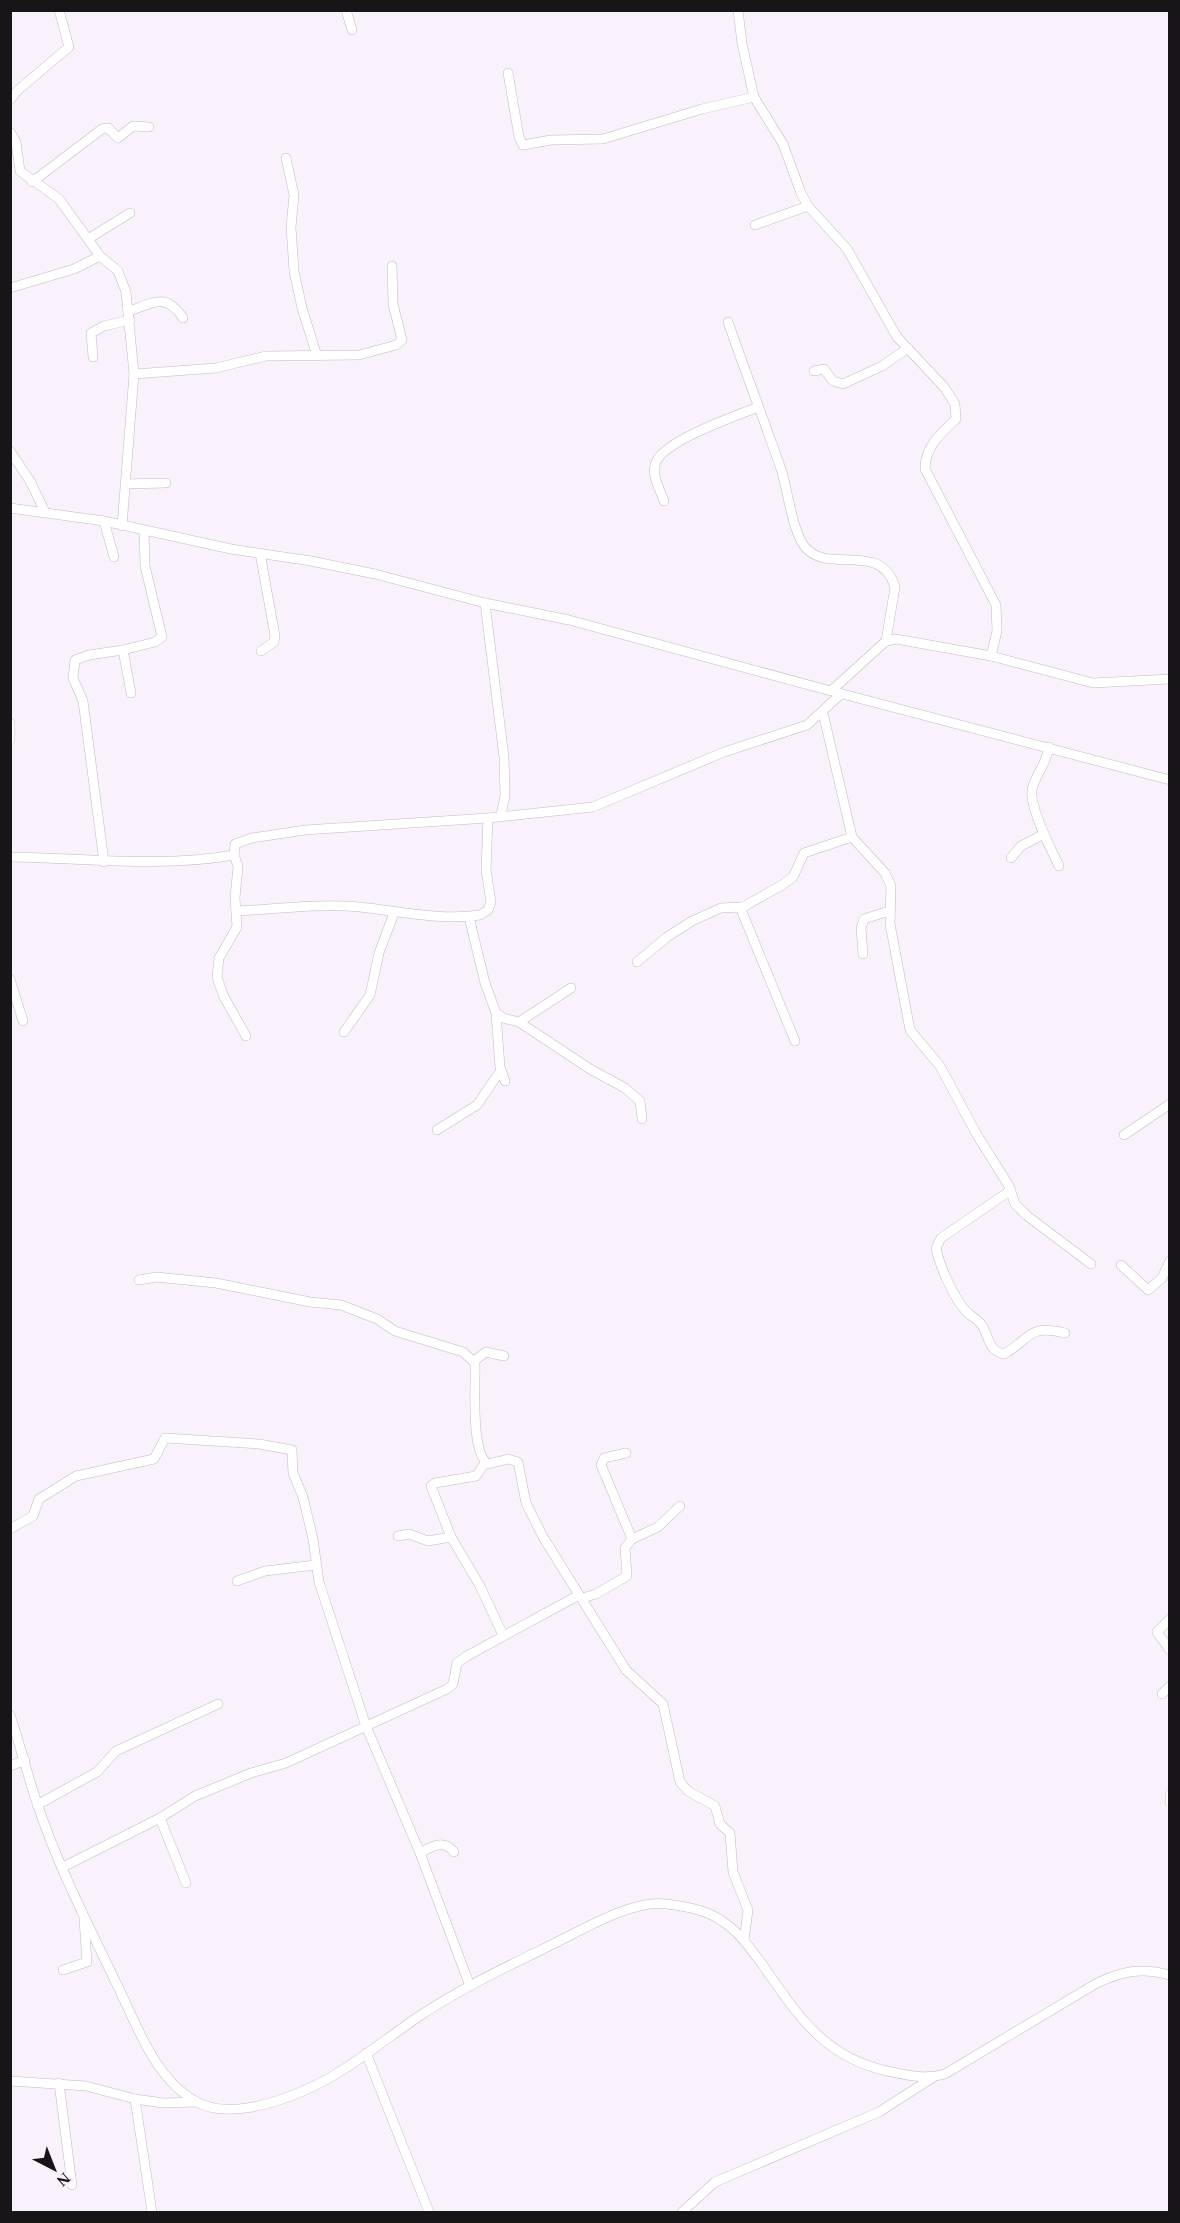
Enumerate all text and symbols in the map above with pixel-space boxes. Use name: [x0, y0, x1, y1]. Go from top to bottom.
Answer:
north arrow: [24, 2139, 84, 2199]
text: N: [53, 2170, 74, 2190]

